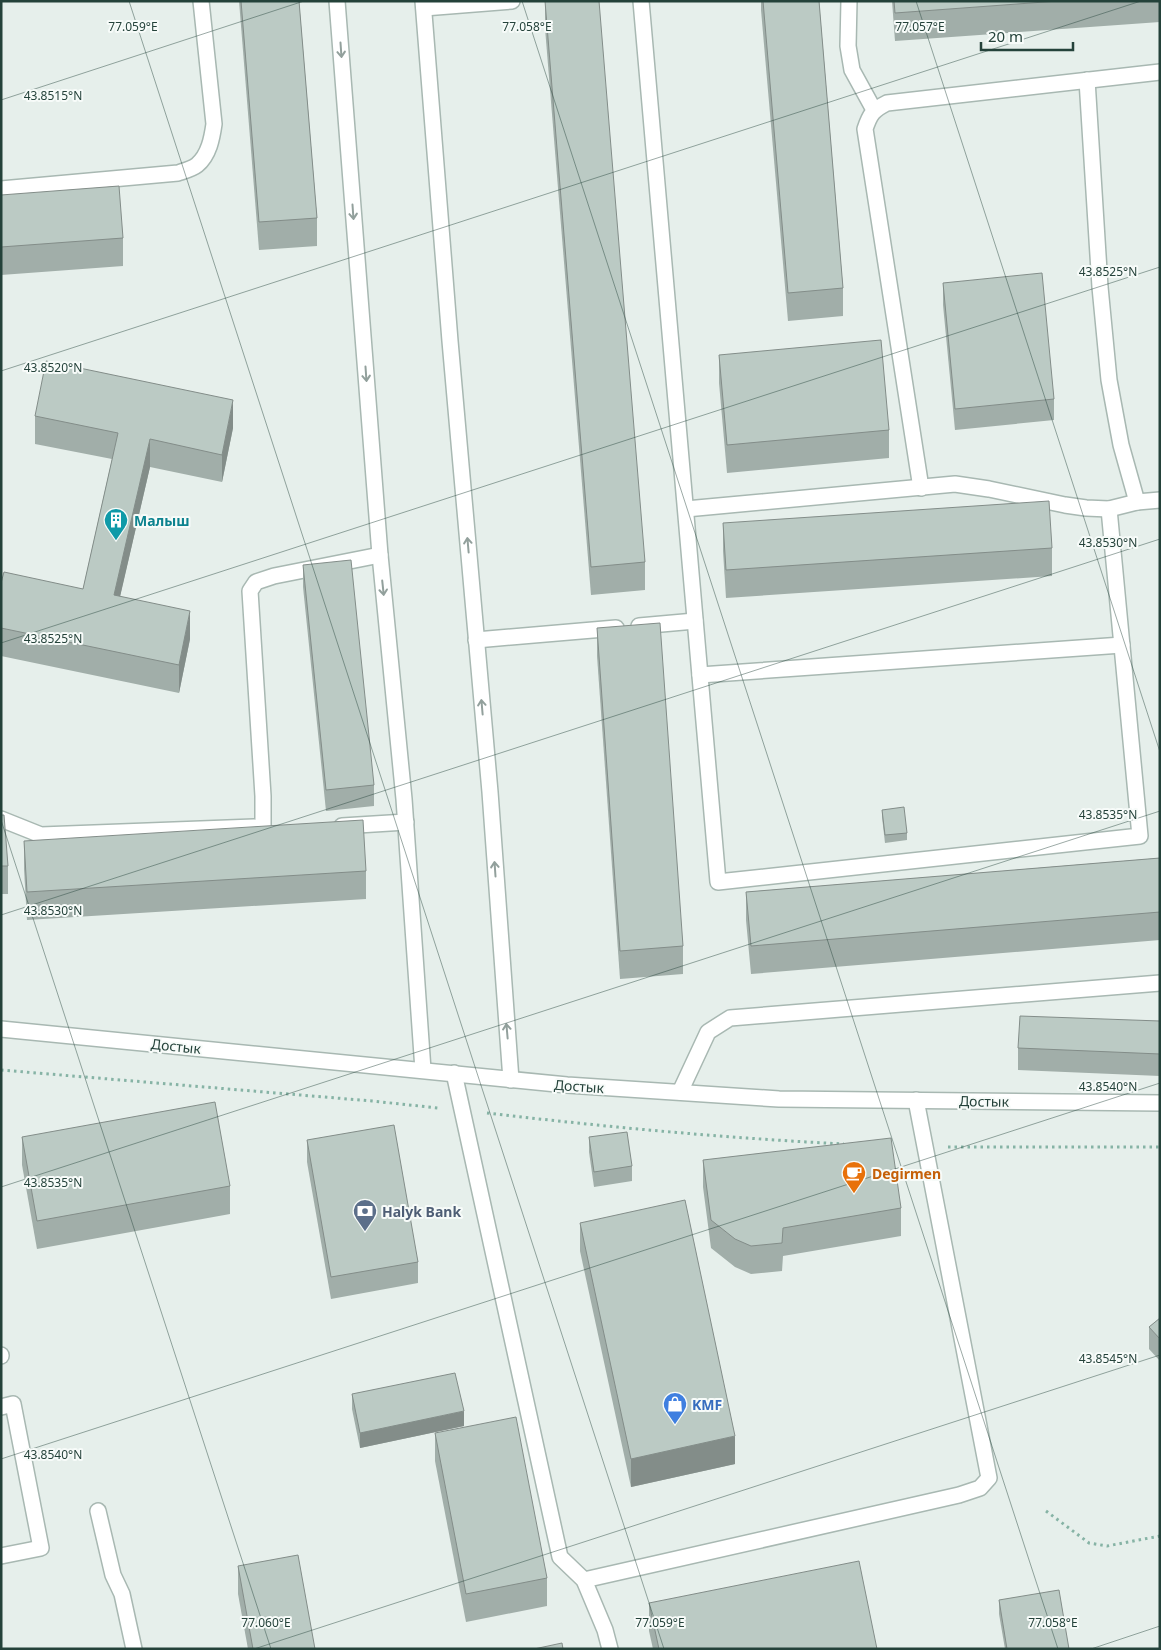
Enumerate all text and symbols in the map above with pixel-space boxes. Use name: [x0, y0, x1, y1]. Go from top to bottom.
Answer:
text: 77.059°E: [108, 18, 158, 35]
text: 77.058°E: [502, 18, 552, 35]
text: 77.057°E: [895, 18, 945, 35]
scale bar: [981, 20, 1074, 52]
text: 20 m: [988, 26, 1023, 46]
one-way arrow: [336, 42, 346, 58]
text: 43.8515°N: [24, 87, 82, 104]
one-way arrow: [349, 204, 358, 220]
text: 43.8525°N: [1079, 263, 1137, 280]
text: 43.8520°N: [24, 359, 82, 376]
one-way arrow: [361, 366, 371, 382]
building icon: Малыш: [103, 507, 129, 541]
place label: Малыш: [134, 511, 190, 530]
text: 43.8530°N: [1079, 534, 1137, 551]
one-way arrow: [463, 537, 472, 553]
one-way arrow: [378, 580, 388, 596]
text: 43.8525°N: [24, 630, 82, 647]
one-way arrow: [477, 699, 487, 715]
text: 43.8535°N: [1079, 806, 1137, 823]
one-way arrow: [490, 861, 500, 877]
text: 43.8530°N: [24, 902, 82, 919]
one-way arrow: [502, 1023, 511, 1039]
street label: Достык: [150, 1034, 202, 1058]
street label: Достык: [553, 1075, 605, 1097]
text: 43.8540°N: [1079, 1078, 1137, 1095]
street label: Достык: [959, 1091, 1010, 1111]
cafe icon: Degirmen: [841, 1160, 867, 1194]
place label: Degirmen: [872, 1164, 941, 1183]
text: 43.8535°N: [24, 1174, 82, 1191]
bank icon: Halyk Bank: [352, 1198, 378, 1232]
place label: Halyk Bank: [382, 1202, 461, 1221]
text: 43.8545°N: [1079, 1350, 1137, 1367]
shop icon: KMF: [662, 1391, 688, 1425]
place label: KMF: [692, 1395, 722, 1414]
text: 43.8540°N: [24, 1446, 82, 1463]
text: 77.060°E: [241, 1614, 291, 1631]
text: 77.059°E: [635, 1614, 685, 1631]
text: 77.058°E: [1028, 1614, 1078, 1631]

